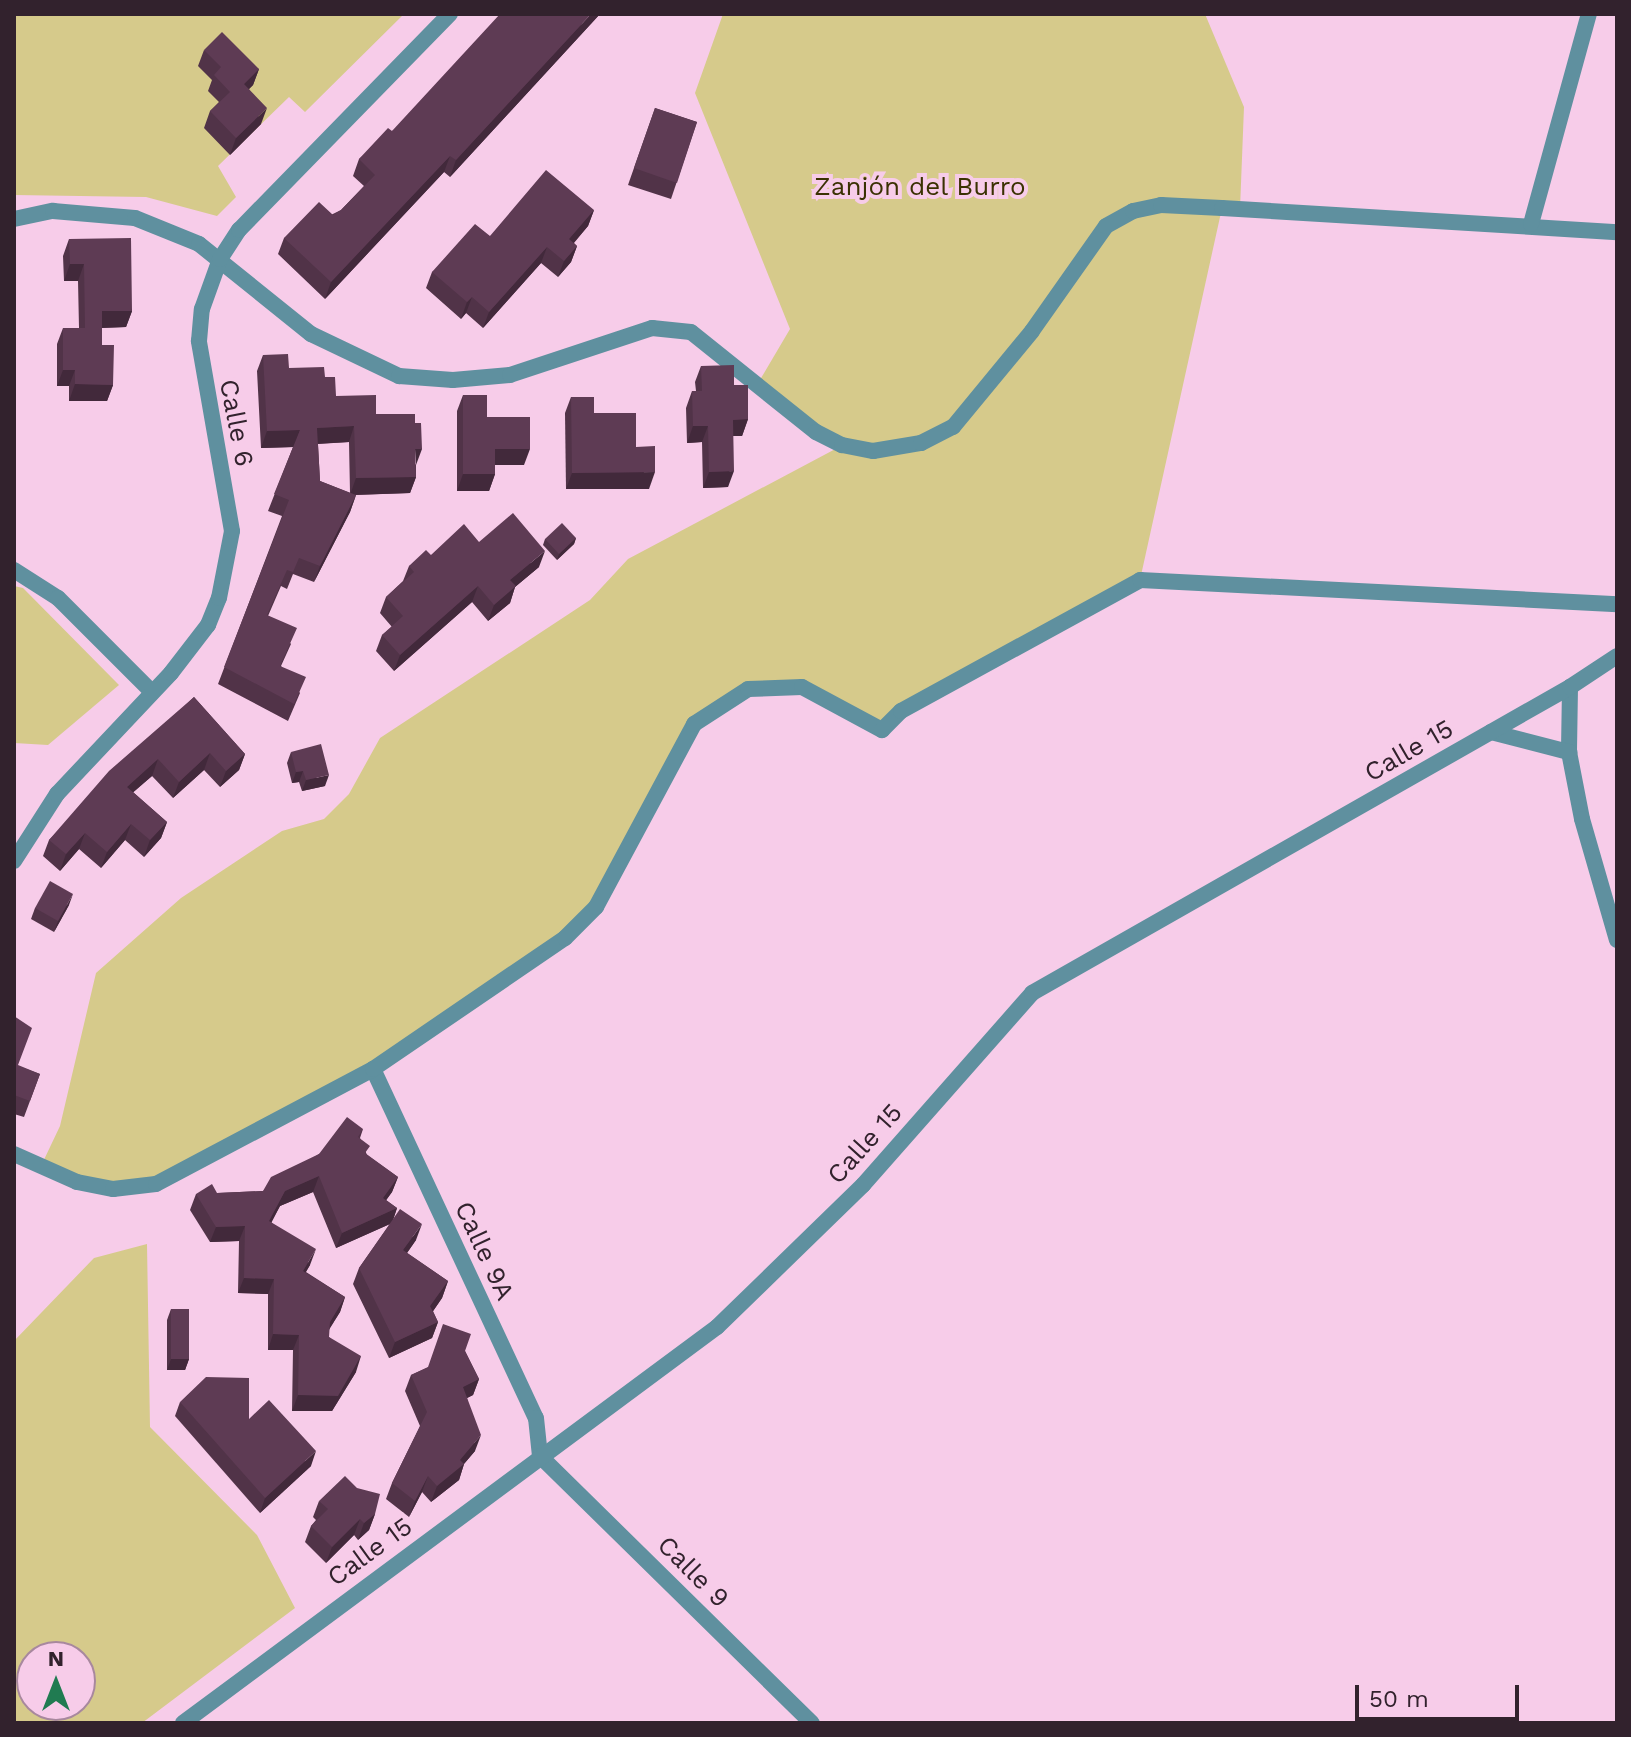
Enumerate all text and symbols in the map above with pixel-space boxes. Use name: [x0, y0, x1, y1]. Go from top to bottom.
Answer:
park label: Zanjón del Burro: [814, 171, 1026, 203]
street label: Calle 6: [212, 377, 260, 469]
street label: Calle 15: [1359, 713, 1459, 789]
street label: Calle 15: [821, 1097, 909, 1191]
street label: Calle 9A: [448, 1197, 520, 1305]
street label: Calle 15: [321, 1511, 419, 1593]
street label: Calle 9: [651, 1530, 735, 1614]
north arrow: [16, 1641, 96, 1721]
text: N: [48, 1646, 64, 1671]
scale bar: [1359, 1669, 1523, 1719]
text: 50 m: [1369, 1685, 1429, 1713]

